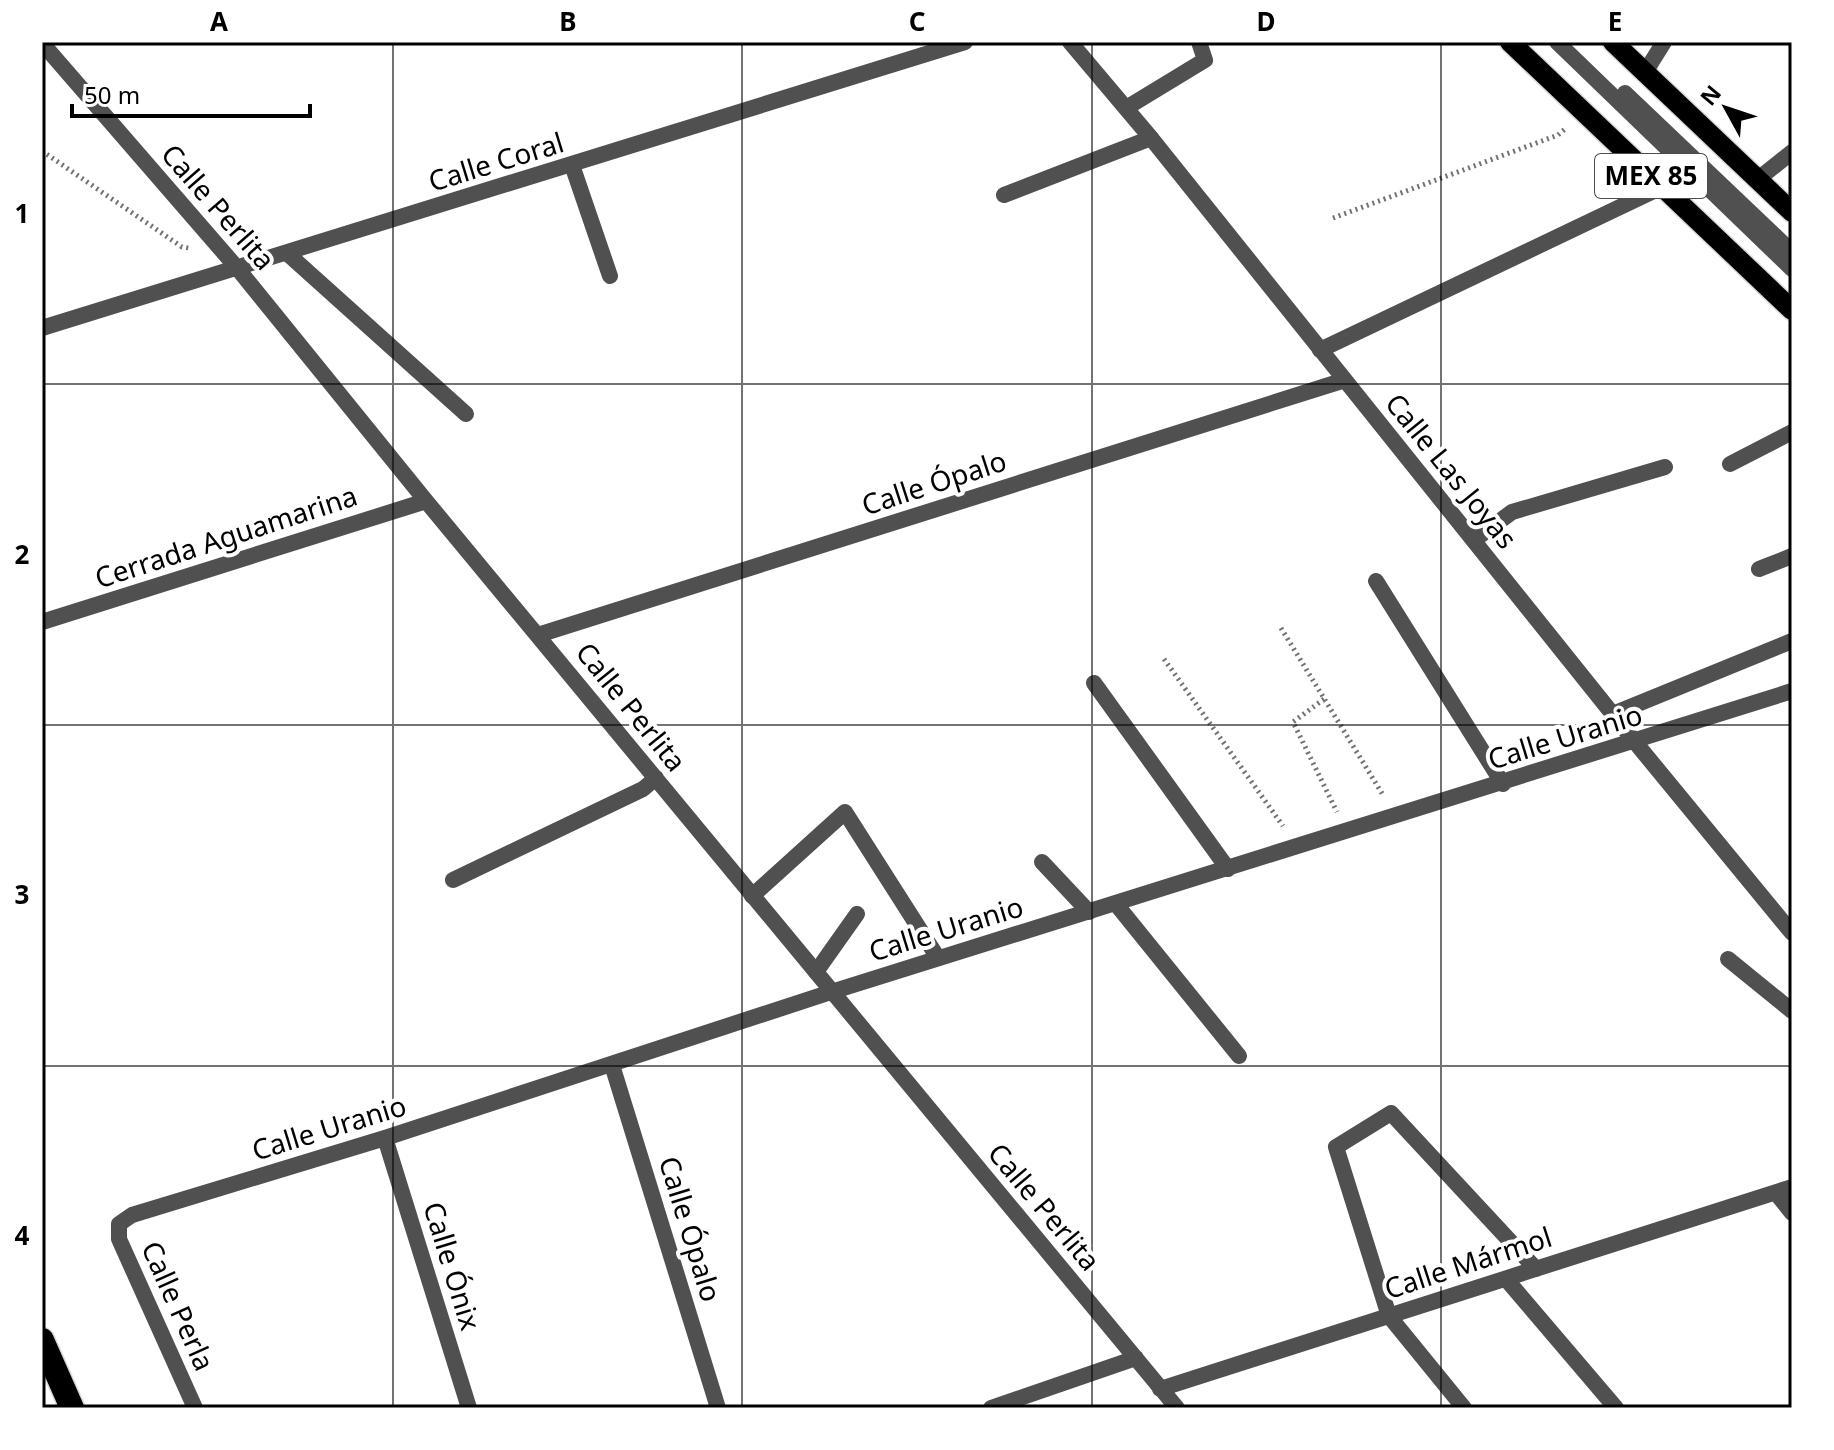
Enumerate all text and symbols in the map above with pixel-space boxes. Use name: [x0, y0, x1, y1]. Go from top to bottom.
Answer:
text: A: [210, 3, 228, 39]
text: B: [559, 3, 577, 39]
text: C: [909, 3, 925, 39]
text: D: [1256, 3, 1276, 39]
text: E: [1608, 3, 1622, 39]
scale bar: [72, 68, 310, 118]
north arrow: [1686, 68, 1766, 148]
text: 50 m: [84, 78, 140, 111]
text: N: [1693, 78, 1727, 111]
street label: Calle Coral: [423, 122, 568, 200]
street label: Calle Perlita: [153, 135, 284, 277]
road number: MEX 85: [1595, 154, 1707, 198]
text: 1: [15, 195, 29, 231]
street label: Calle Las Joyas: [1377, 385, 1526, 556]
street label: Calle Ópalo: [857, 441, 1011, 523]
street label: Cerrada Aguamarina: [90, 476, 362, 596]
text: 2: [15, 536, 30, 572]
street label: Calle Perlita: [568, 634, 695, 779]
street label: Calle Uranio: [1483, 695, 1647, 778]
text: 3: [15, 876, 29, 912]
street label: Calle Uranio: [864, 887, 1028, 970]
street label: Calle Uranio: [247, 1086, 411, 1169]
street label: Calle Perlita: [980, 1135, 1109, 1278]
street label: Calle Ópalo: [651, 1151, 731, 1306]
street label: Calle Ónix: [415, 1197, 490, 1335]
text: 4: [15, 1217, 30, 1253]
street label: Calle Mármol: [1379, 1217, 1556, 1307]
street label: Calle Perla: [133, 1235, 224, 1376]

